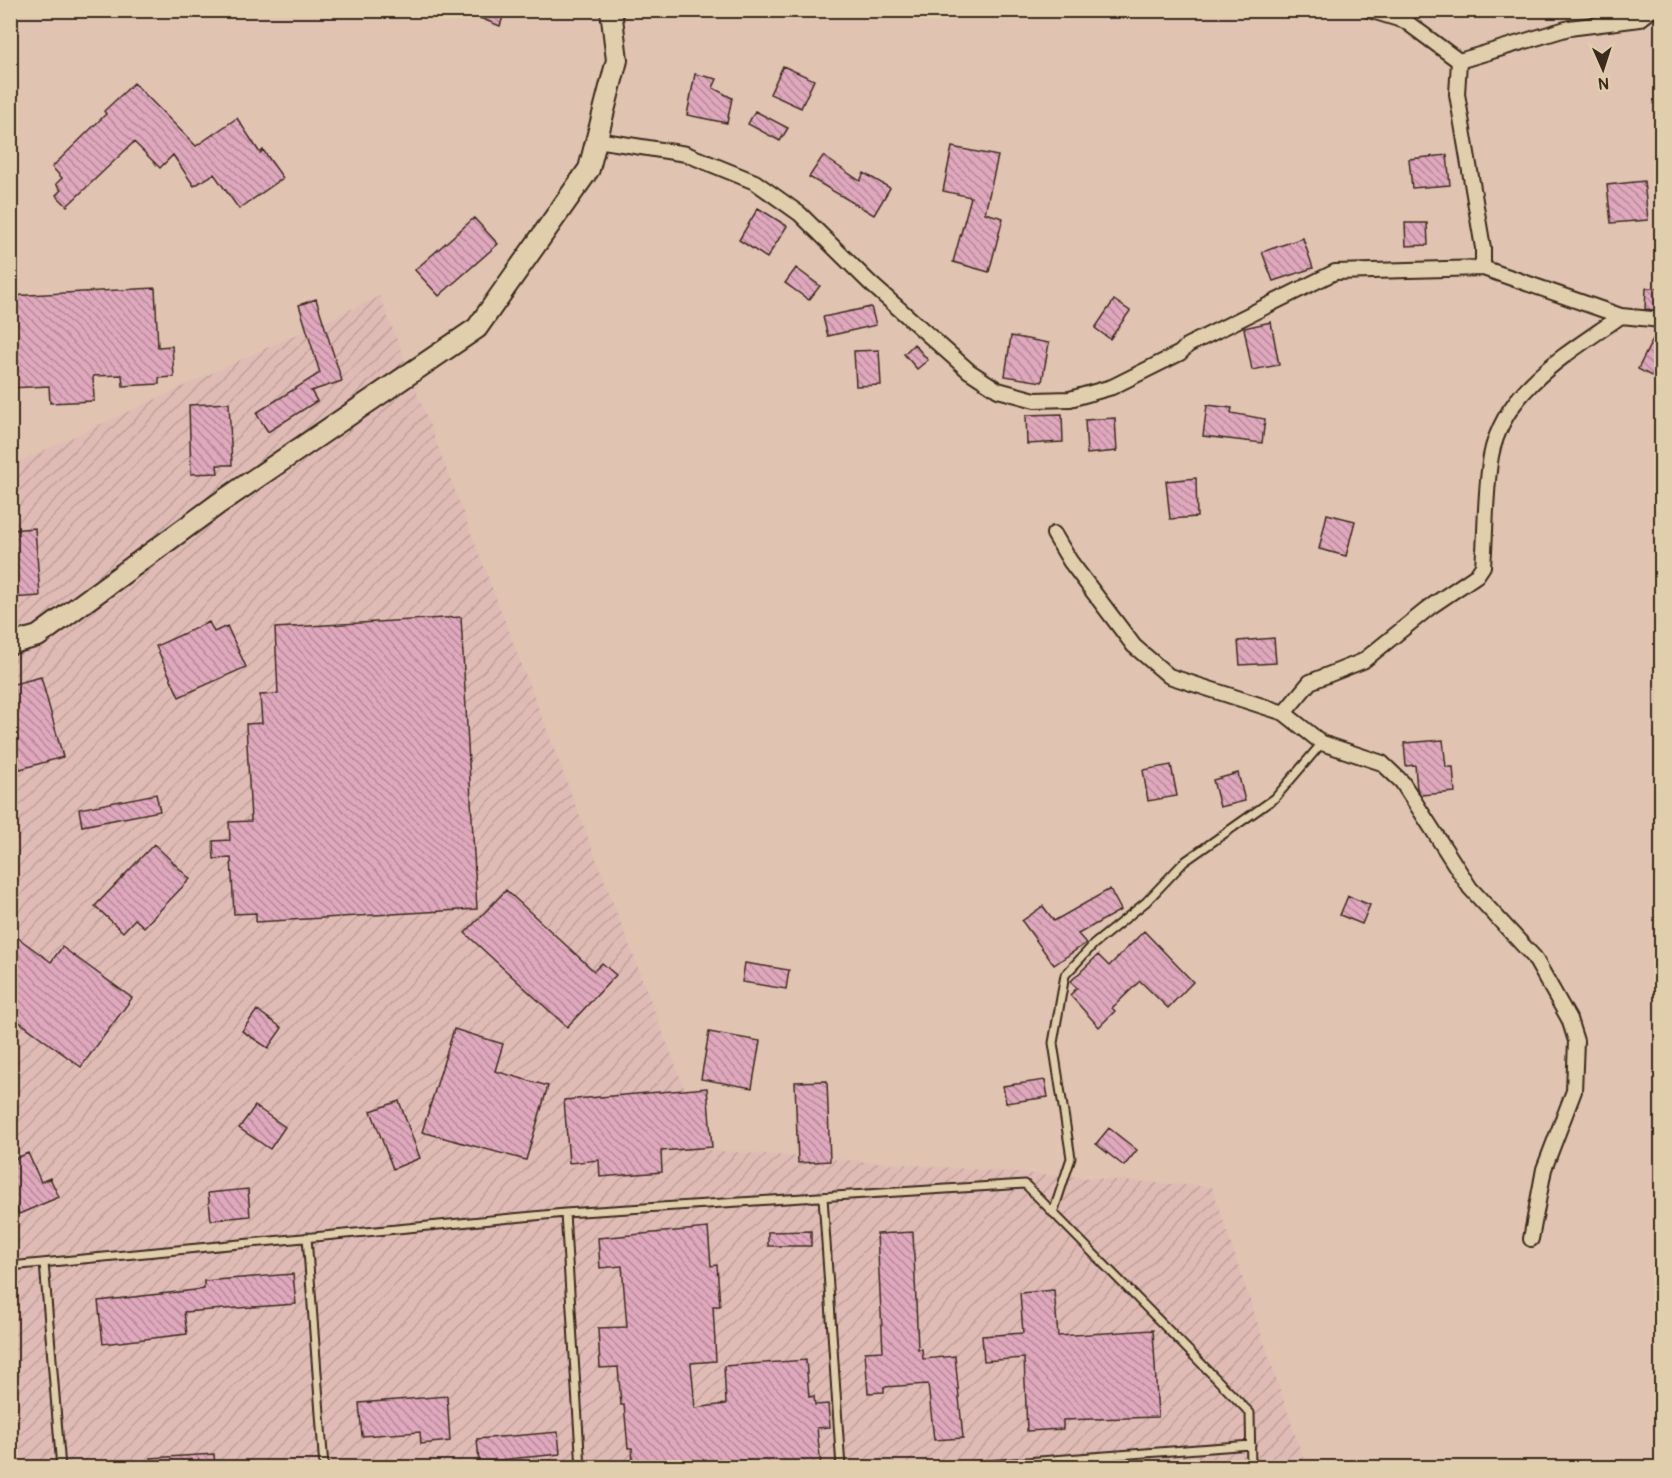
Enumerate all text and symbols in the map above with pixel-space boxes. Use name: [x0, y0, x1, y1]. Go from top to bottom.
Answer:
north arrow: [1573, 39, 1633, 99]
text: N: [1598, 73, 1610, 93]

